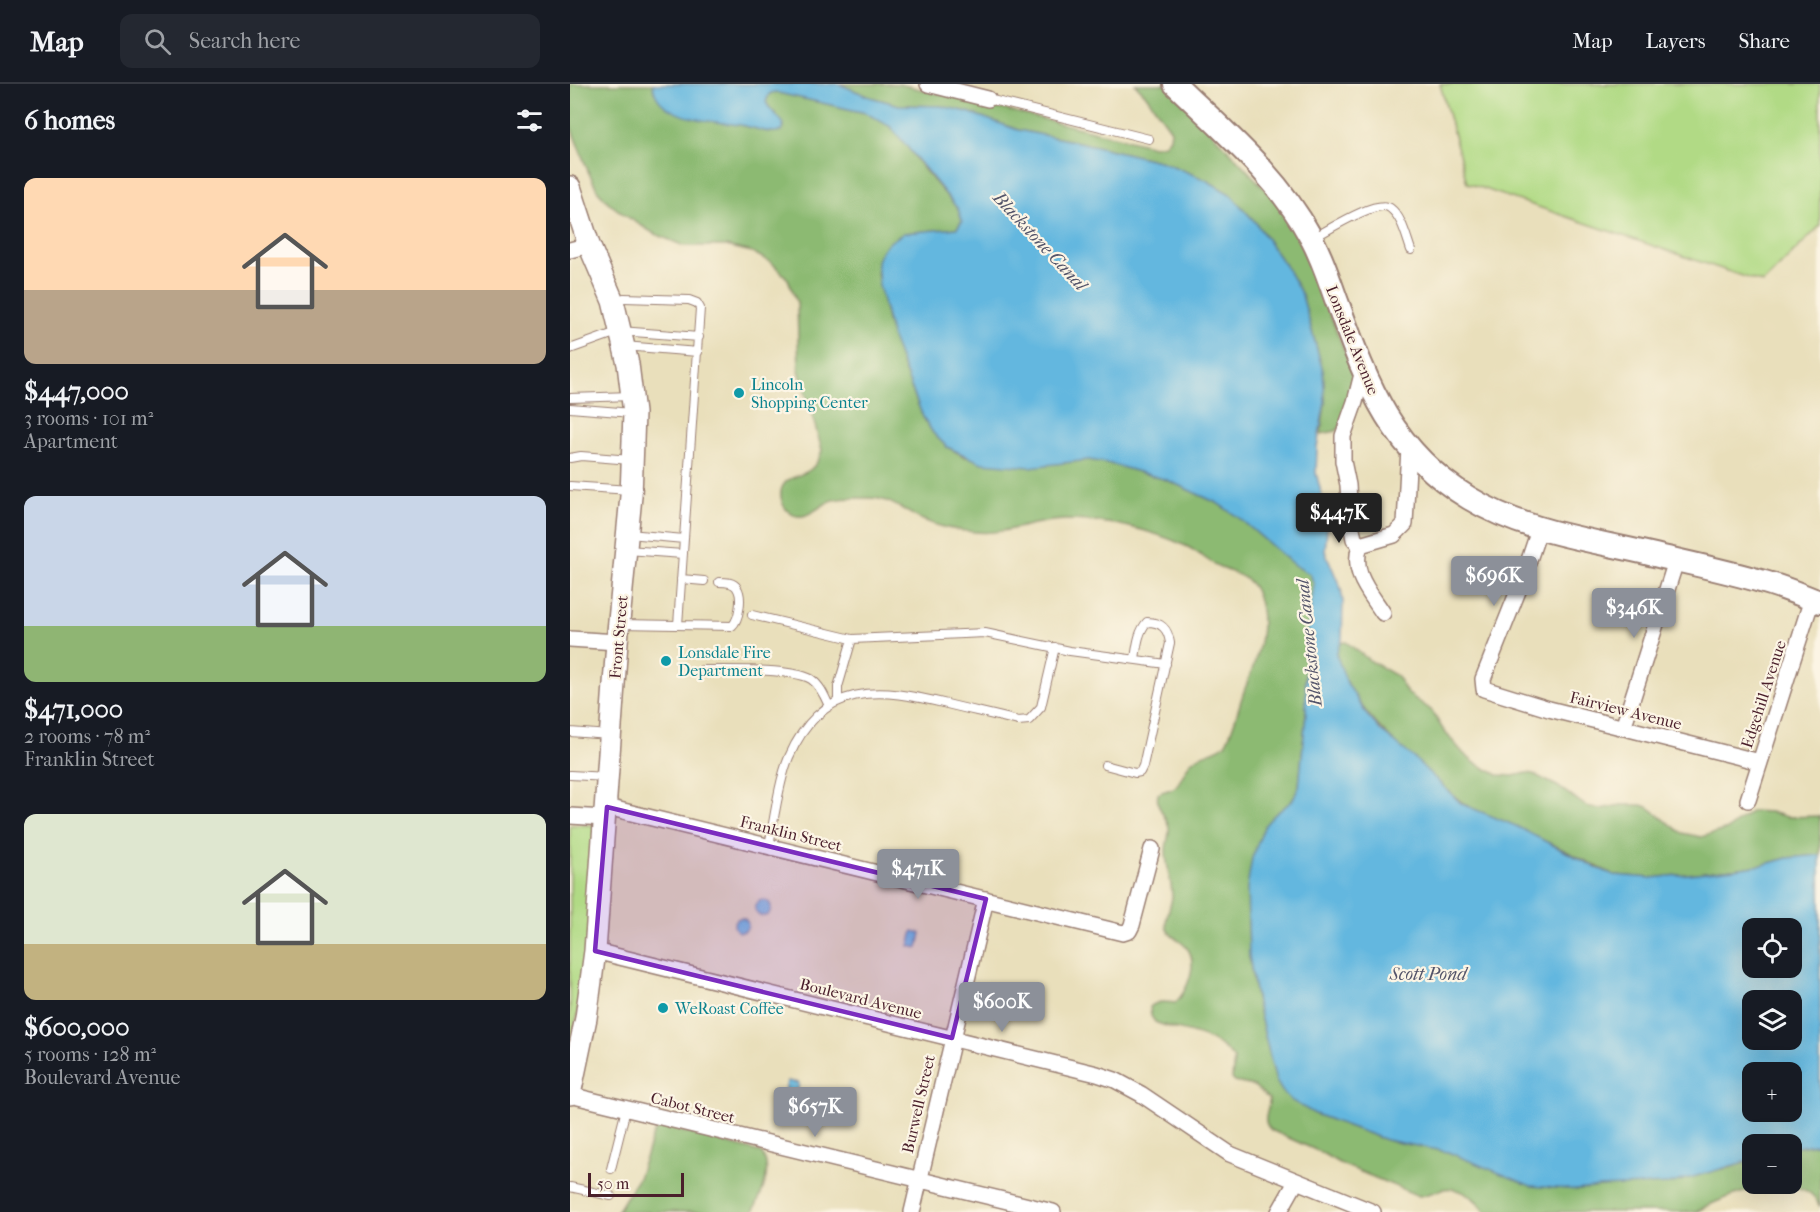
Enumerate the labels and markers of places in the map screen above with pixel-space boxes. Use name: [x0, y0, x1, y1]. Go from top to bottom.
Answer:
place label: Lincoln Shopping Center: [751, 375, 868, 412]
marker: Lincoln Shopping Center: [732, 386, 746, 400]
pin: $447K: [1297, 493, 1381, 544]
pin: $696K: [1452, 556, 1536, 607]
pin: $346K: [1592, 588, 1676, 639]
place label: Lonsdale Fire Department: [678, 643, 771, 680]
marker: Lonsdale Fire Department: [659, 654, 673, 668]
pin: $471K: [876, 849, 960, 900]
pin: $600K: [960, 982, 1044, 1033]
place label: WeRoast Coffee: [674, 999, 784, 1018]
marker: WeRoast Coffee: [656, 1001, 670, 1015]
pin: $657K: [773, 1087, 857, 1138]

